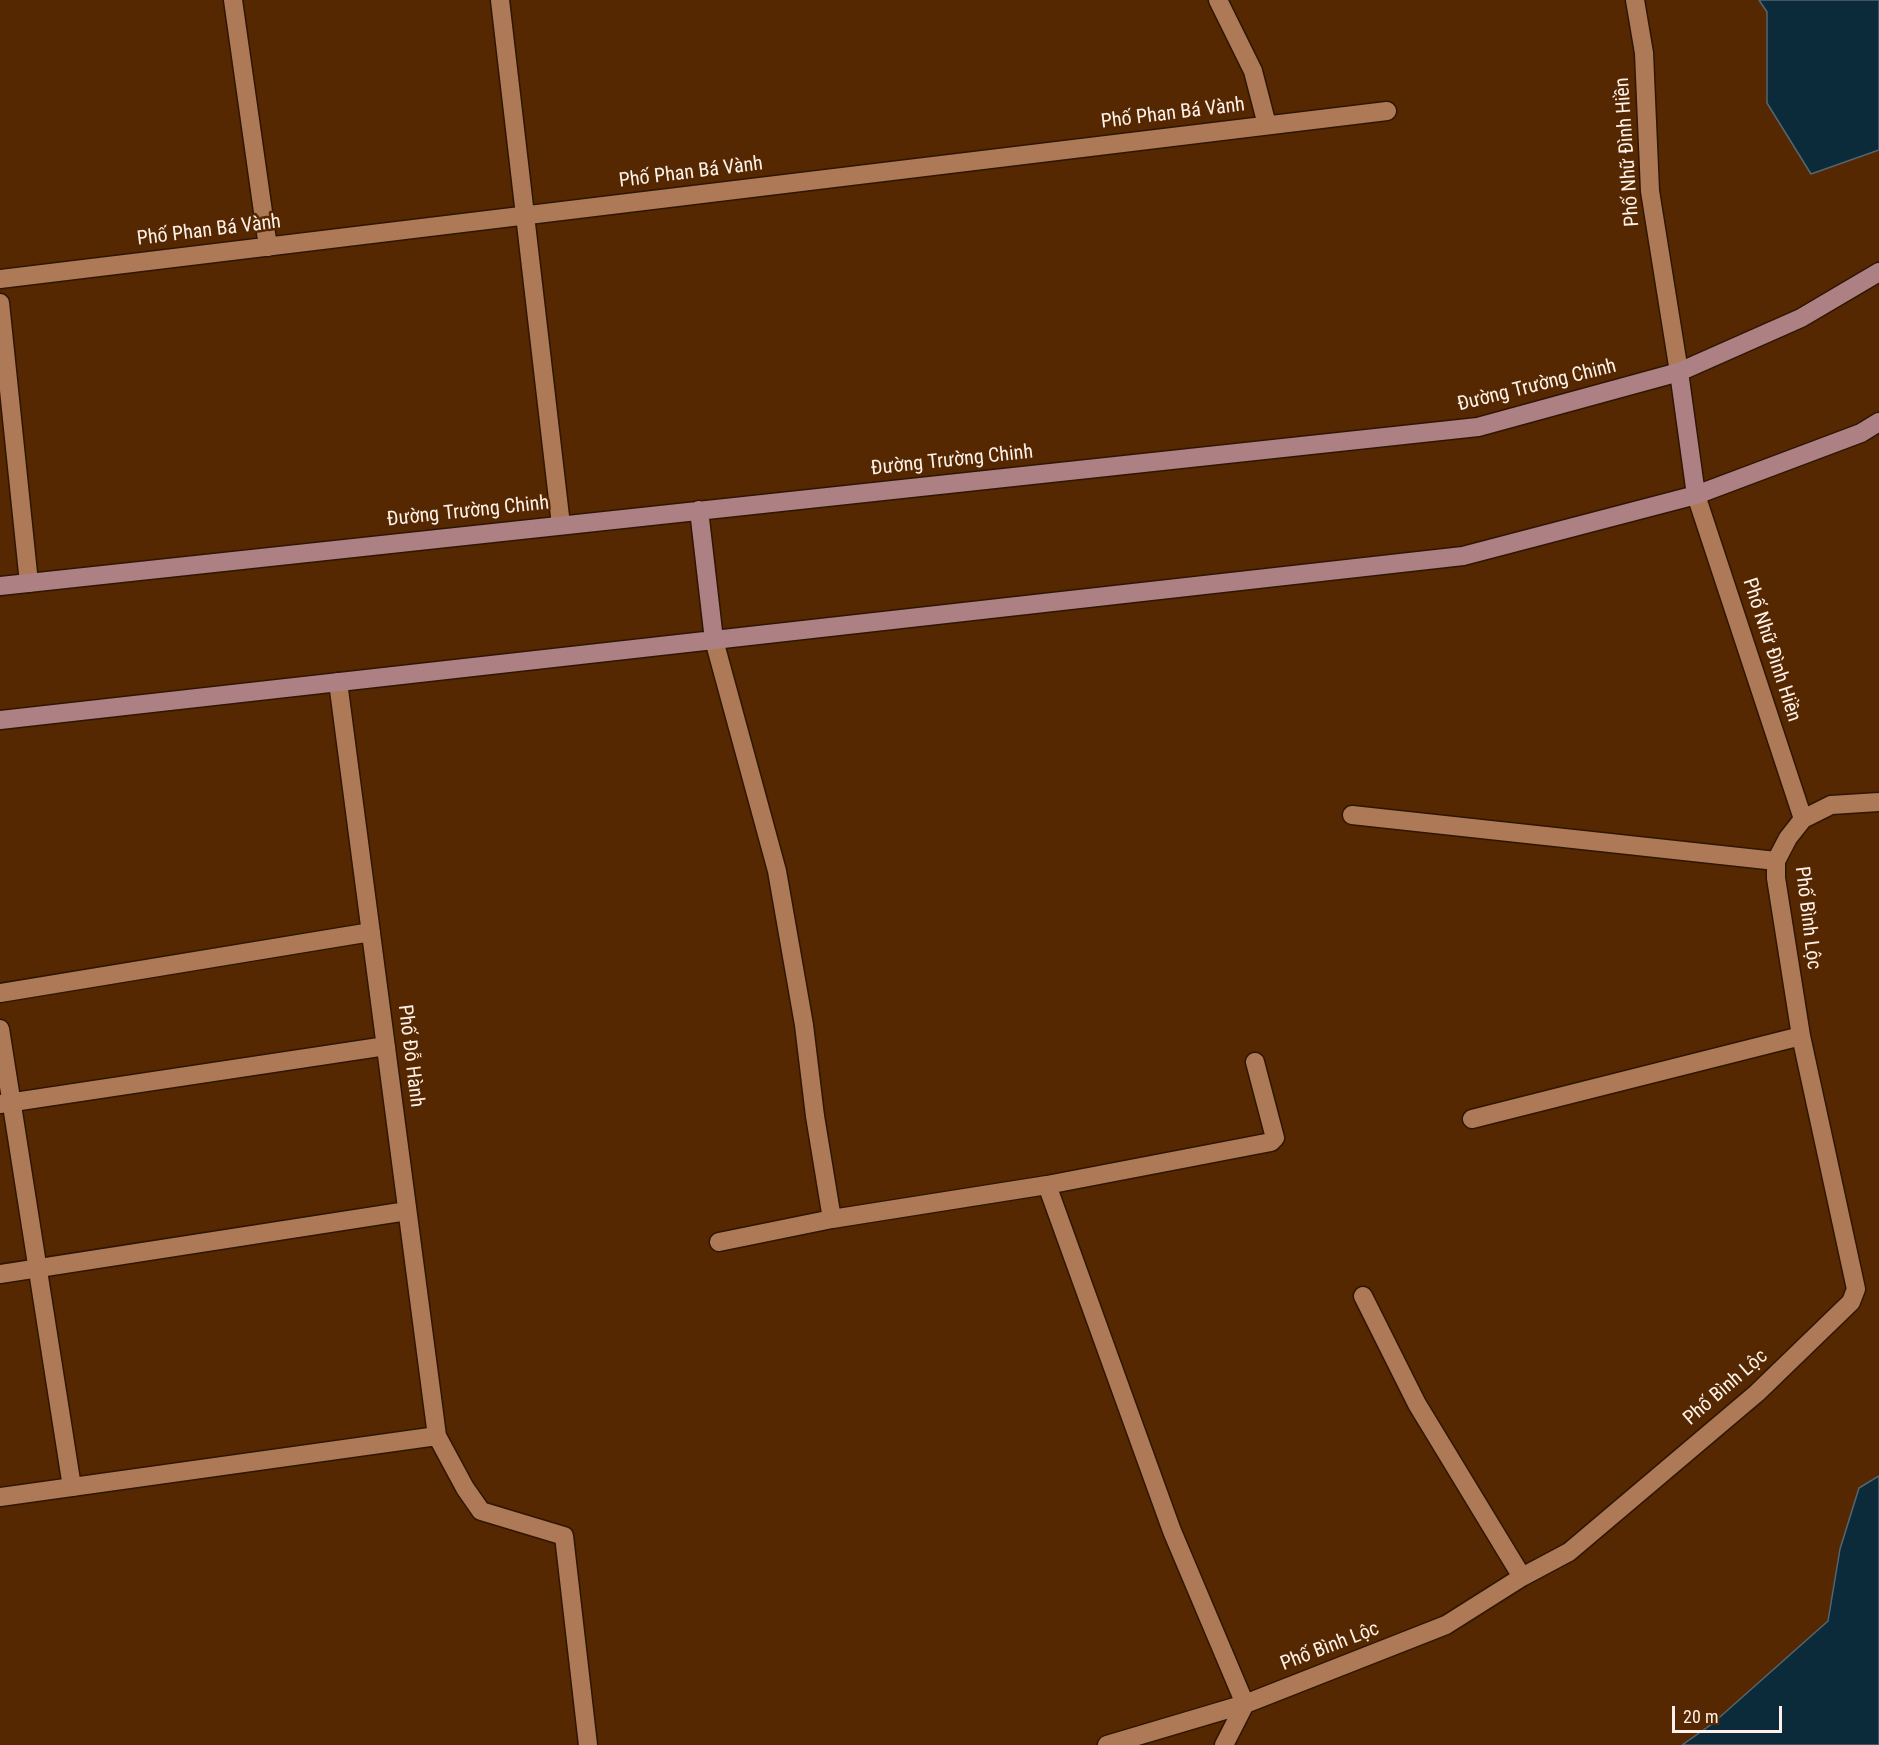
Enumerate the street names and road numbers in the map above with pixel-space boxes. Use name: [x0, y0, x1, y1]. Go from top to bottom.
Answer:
street label: Phố Nhữ Đình Hiền: [1611, 77, 1645, 227]
street label: Phố Phan Bá Vành: [1100, 93, 1246, 135]
street label: Phố Phan Bá Vành: [618, 152, 764, 194]
street label: Phố Phan Bá Vành: [136, 210, 282, 252]
street label: Đường Trường Chinh: [1455, 355, 1619, 417]
street label: Đường Trường Chinh: [870, 441, 1034, 481]
street label: Đường Trường Chinh: [386, 492, 550, 532]
street label: Phố Nhữ Đình Hiền: [1737, 575, 1805, 725]
street label: Phố Bình Lộc: [1789, 865, 1825, 971]
street label: Phố Đỗ Hành: [392, 1003, 428, 1109]
street label: Phố Bình Lộc: [1679, 1345, 1773, 1431]
street label: Phố Bình Lộc: [1277, 1617, 1383, 1677]

